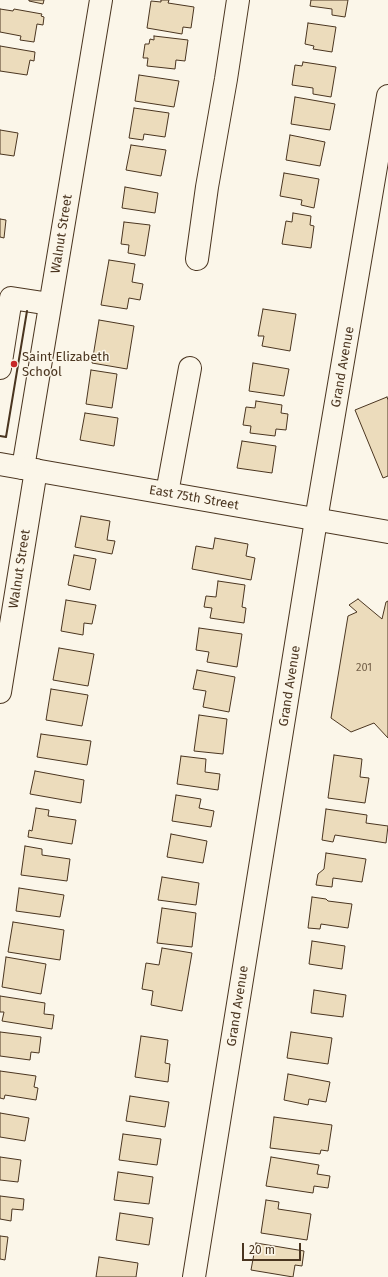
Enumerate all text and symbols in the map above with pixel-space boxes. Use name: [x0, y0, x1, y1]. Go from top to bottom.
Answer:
street label: Walnut Street: [48, 193, 76, 275]
street label: Grand Avenue: [328, 325, 358, 409]
place label: Saint Elizabeth School: [22, 349, 110, 380]
marker: Saint Elizabeth School: [9, 359, 19, 369]
street label: East 75th Street: [148, 482, 240, 514]
street label: Walnut Street: [6, 528, 34, 610]
street label: Grand Avenue: [276, 644, 304, 728]
house number: 201: [356, 661, 372, 675]
street label: Grand Avenue: [224, 964, 252, 1048]
scale bar: [244, 1235, 303, 1261]
text: 20 m: [249, 1243, 275, 1257]

